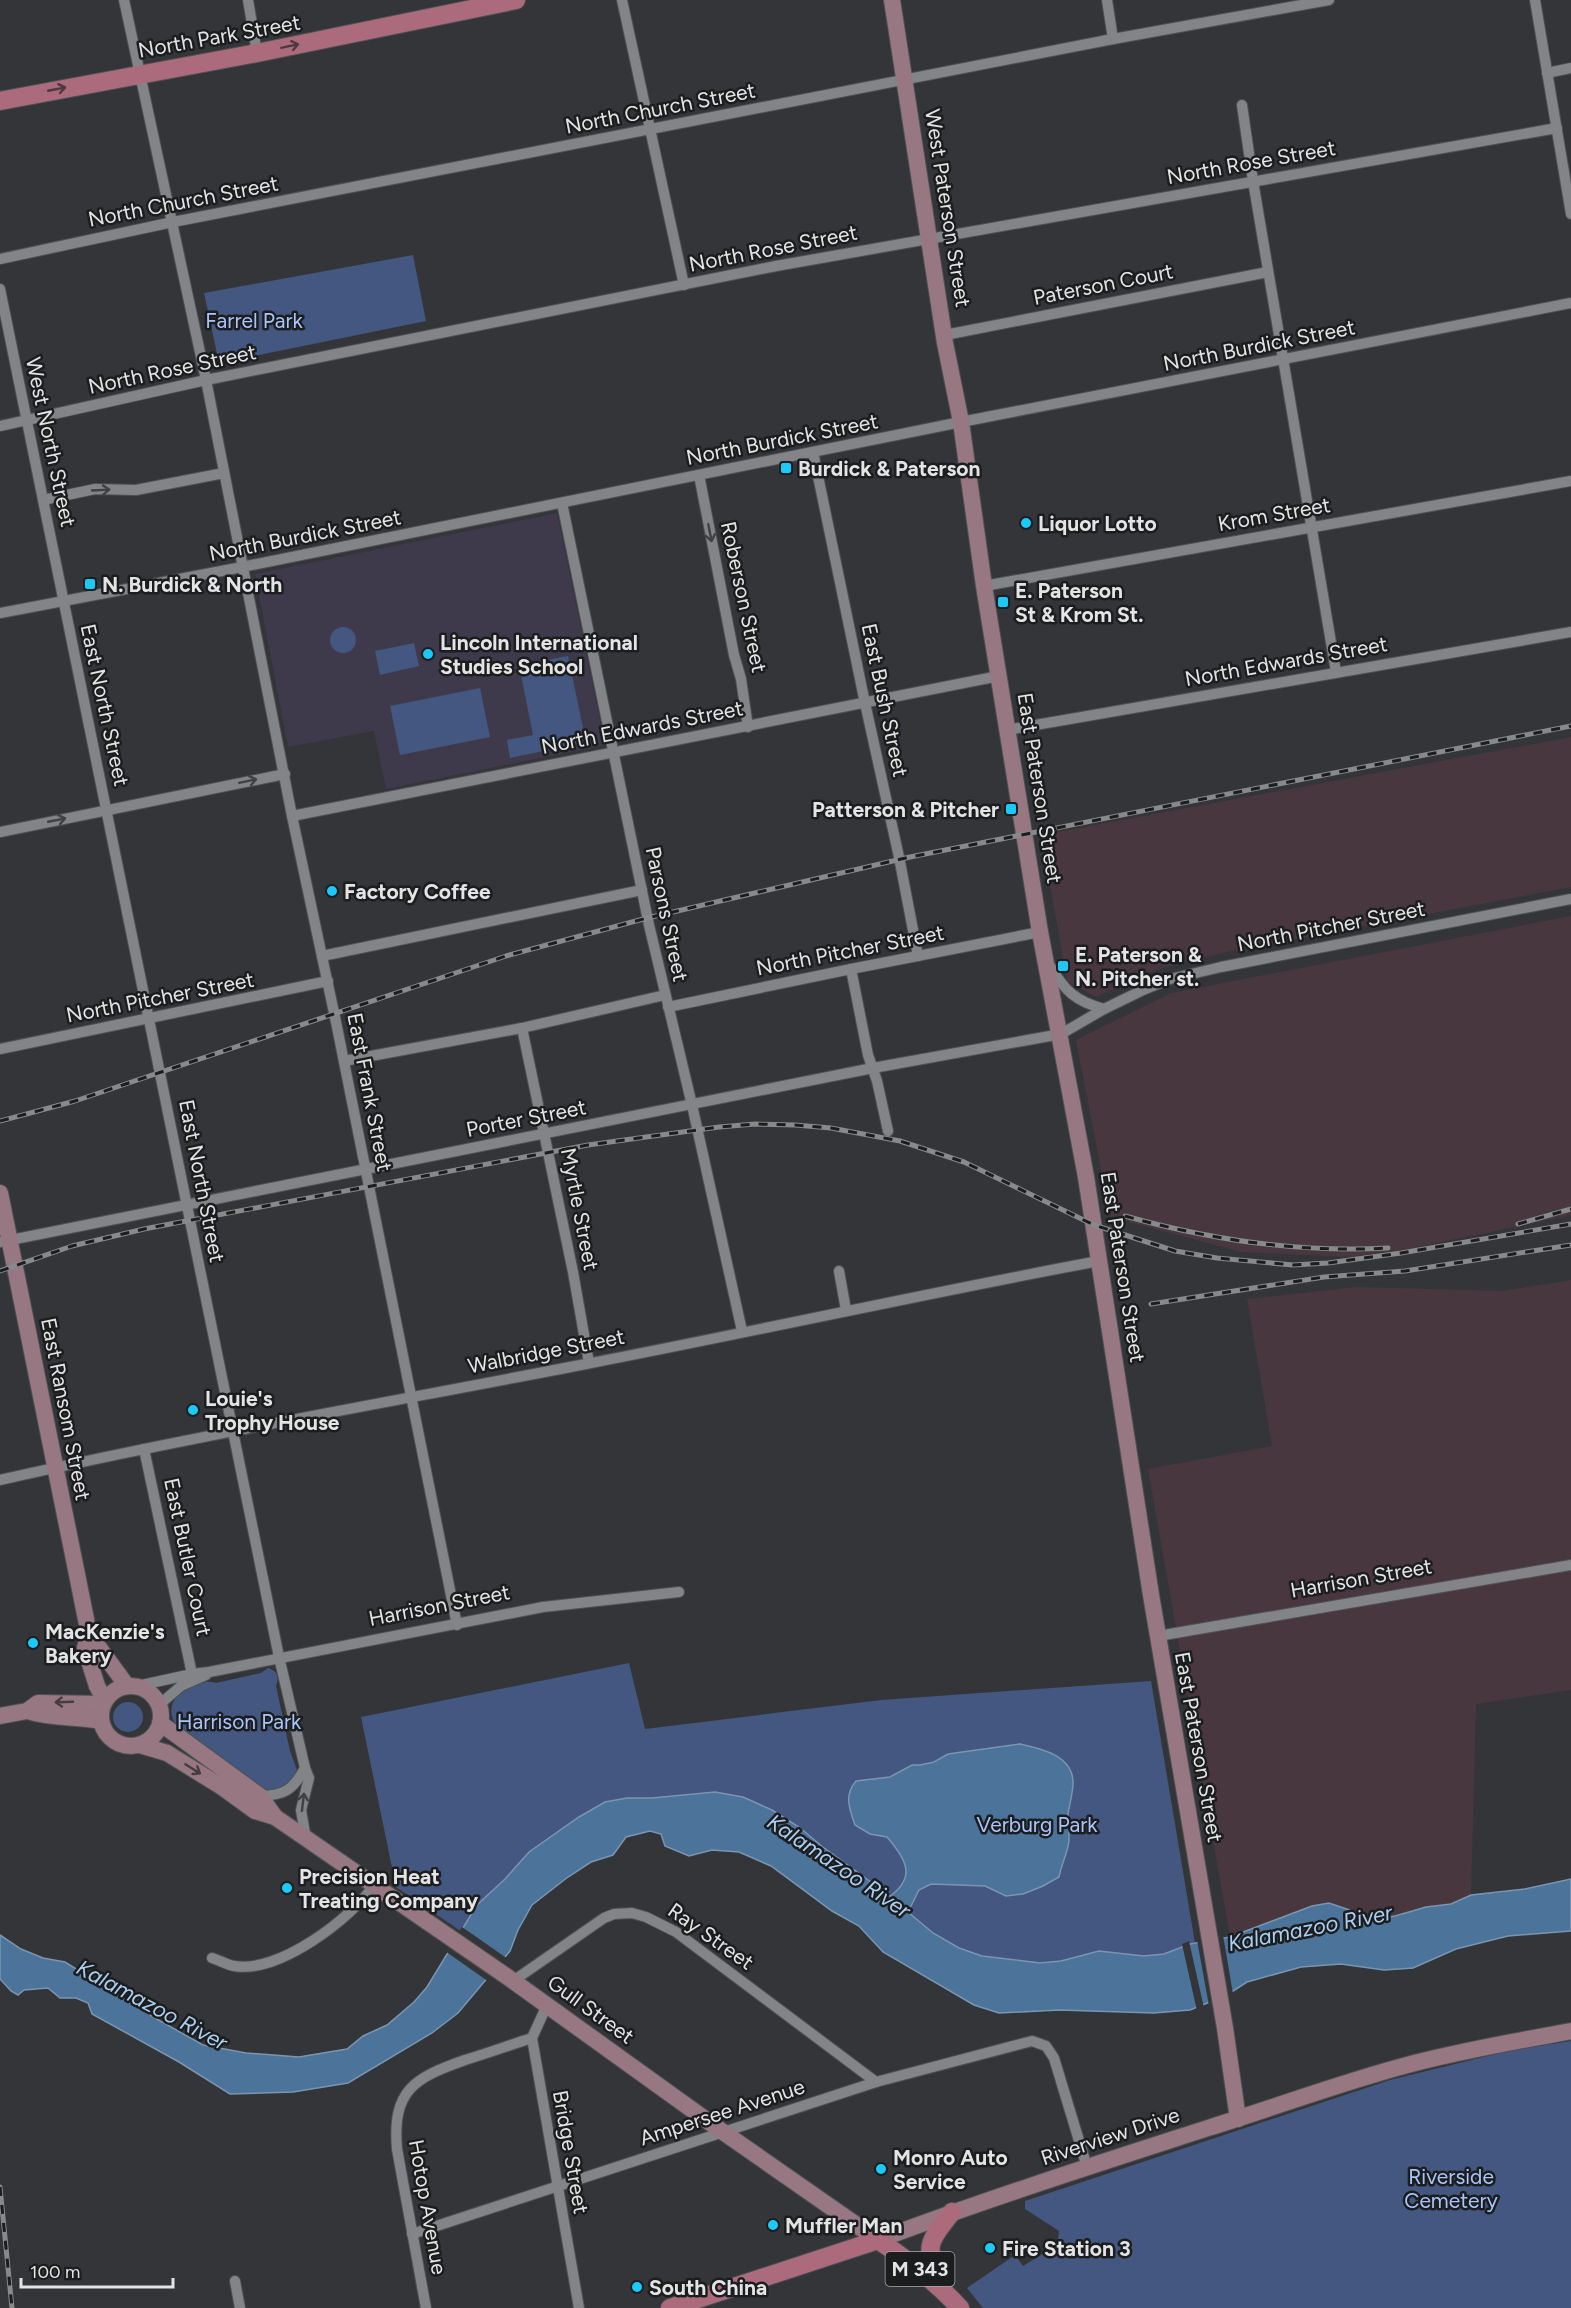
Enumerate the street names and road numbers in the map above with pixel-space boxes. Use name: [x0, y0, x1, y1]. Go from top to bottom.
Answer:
street label: North Park Street: [136, 9, 302, 63]
street label: North Church Street: [563, 77, 757, 139]
street label: West Paterson Street: [920, 107, 976, 309]
street label: North Rose Street: [1165, 135, 1337, 189]
street label: North Church Street: [86, 170, 280, 232]
street label: North Rose Street: [687, 219, 859, 277]
street label: Paterson Court: [1031, 258, 1175, 310]
street label: North Burdick Street: [1161, 314, 1357, 376]
street label: North Rose Street: [86, 339, 258, 399]
street label: West North Street: [21, 355, 81, 529]
street label: North Burdick Street: [684, 408, 880, 470]
street label: Krom Street: [1216, 492, 1332, 536]
street label: North Burdick Street: [207, 504, 403, 566]
street label: Roberson Street: [716, 519, 772, 675]
street label: East Bush Street: [857, 621, 913, 779]
street label: East North Street: [76, 622, 134, 788]
street label: North Edwards Street: [1183, 631, 1389, 691]
street label: East Paterson Street: [1013, 691, 1067, 885]
street label: North Edwards Street: [539, 695, 745, 759]
street label: Parsons Street: [641, 844, 694, 984]
street label: North Pitcher Street: [1235, 896, 1427, 956]
street label: North Pitcher Street: [754, 920, 946, 980]
street label: North Pitcher Street: [64, 967, 256, 1027]
street label: East Frank Street: [342, 1011, 398, 1173]
street label: Porter Street: [464, 1094, 588, 1142]
street label: East North Street: [174, 1098, 230, 1265]
street label: Myrtle Street: [556, 1146, 604, 1272]
street label: East Paterson Street: [1096, 1170, 1150, 1364]
street label: East Ransom Street: [36, 1316, 96, 1502]
street label: Walbridge Street: [466, 1324, 626, 1378]
street label: East Butler Court: [159, 1476, 217, 1638]
street label: Harrison Street: [1288, 1553, 1434, 1603]
street label: Harrison Street: [366, 1579, 512, 1631]
street label: East Paterson Street: [1170, 1650, 1228, 1844]
street label: Ray Street: [663, 1897, 759, 1975]
street label: Gull Street: [543, 1969, 639, 2049]
street label: Ampersee Avenue: [636, 2074, 808, 2150]
street label: Bridge Street: [548, 2088, 594, 2216]
street label: Riverview Drive: [1037, 2102, 1183, 2170]
street label: Hotop Avenue: [404, 2138, 452, 2276]
road number: M 343: [886, 2252, 954, 2286]

